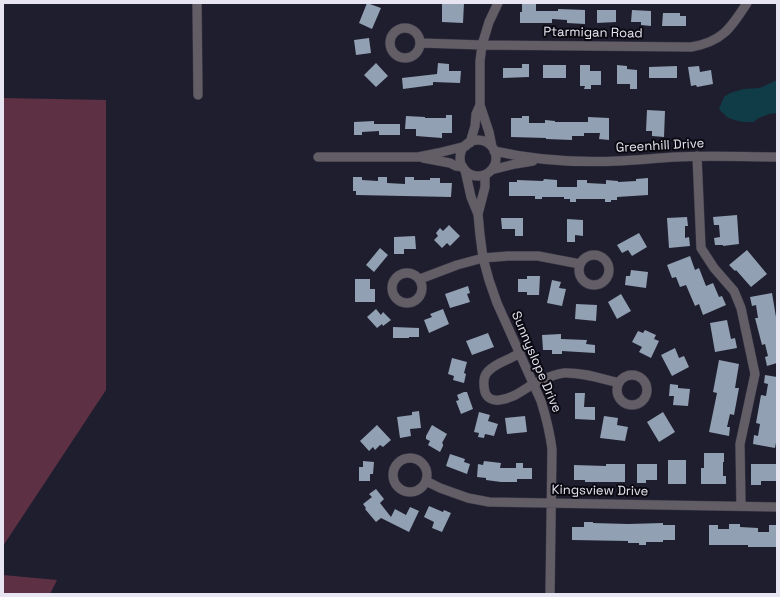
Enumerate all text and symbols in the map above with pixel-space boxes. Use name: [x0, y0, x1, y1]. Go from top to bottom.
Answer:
street label: Ptarmigan Road: [543, 24, 643, 42]
street label: Greenhill Drive: [615, 136, 705, 156]
street label: Sunnyslope Drive: [508, 309, 564, 415]
street label: Kingsview Drive: [552, 482, 648, 500]

